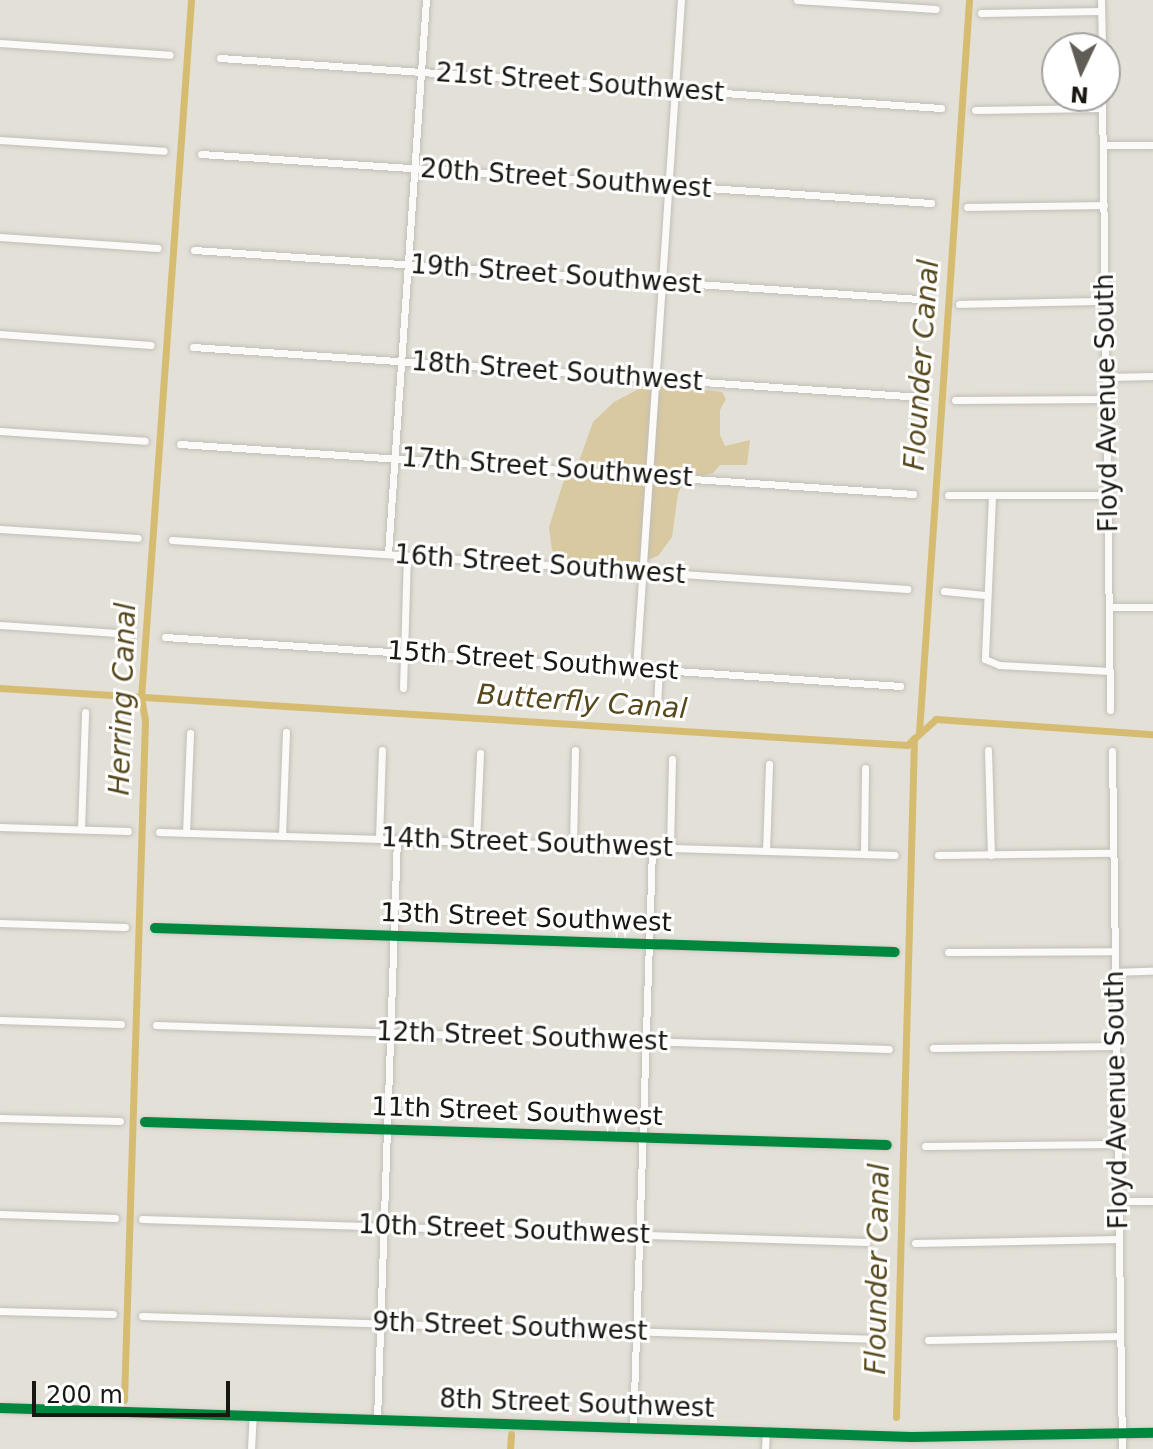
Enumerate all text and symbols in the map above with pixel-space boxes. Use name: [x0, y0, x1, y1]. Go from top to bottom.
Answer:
north arrow: [1041, 32, 1121, 112]
street label: 21st Street Southwest: [435, 57, 725, 109]
text: N: [1069, 81, 1089, 108]
street label: 20th Street Southwest: [419, 153, 713, 205]
street label: 19th Street Southwest: [409, 249, 703, 301]
water label: Flounder Canal: [898, 258, 946, 472]
street label: Floyd Avenue South: [1089, 273, 1125, 533]
street label: 18th Street Southwest: [410, 346, 704, 398]
street label: 17th Street Southwest: [400, 442, 694, 494]
street label: 16th Street Southwest: [393, 539, 687, 591]
water label: Herring Canal: [103, 602, 143, 796]
street label: 15th Street Southwest: [386, 635, 680, 687]
water label: Butterfly Canal: [476, 678, 688, 726]
street label: 14th Street Southwest: [381, 822, 673, 864]
street label: 13th Street Southwest: [380, 897, 672, 939]
street label: Floyd Avenue South: [1099, 970, 1135, 1230]
street label: 12th Street Southwest: [376, 1016, 668, 1058]
street label: 11th Street Southwest: [371, 1091, 663, 1133]
water label: Flounder Canal: [859, 1163, 897, 1375]
street label: 10th Street Southwest: [358, 1209, 650, 1251]
street label: 9th Street Southwest: [372, 1307, 648, 1347]
scale bar: [36, 1365, 234, 1415]
text: 200 m: [46, 1381, 123, 1409]
street label: 8th Street Southwest: [439, 1384, 715, 1424]

